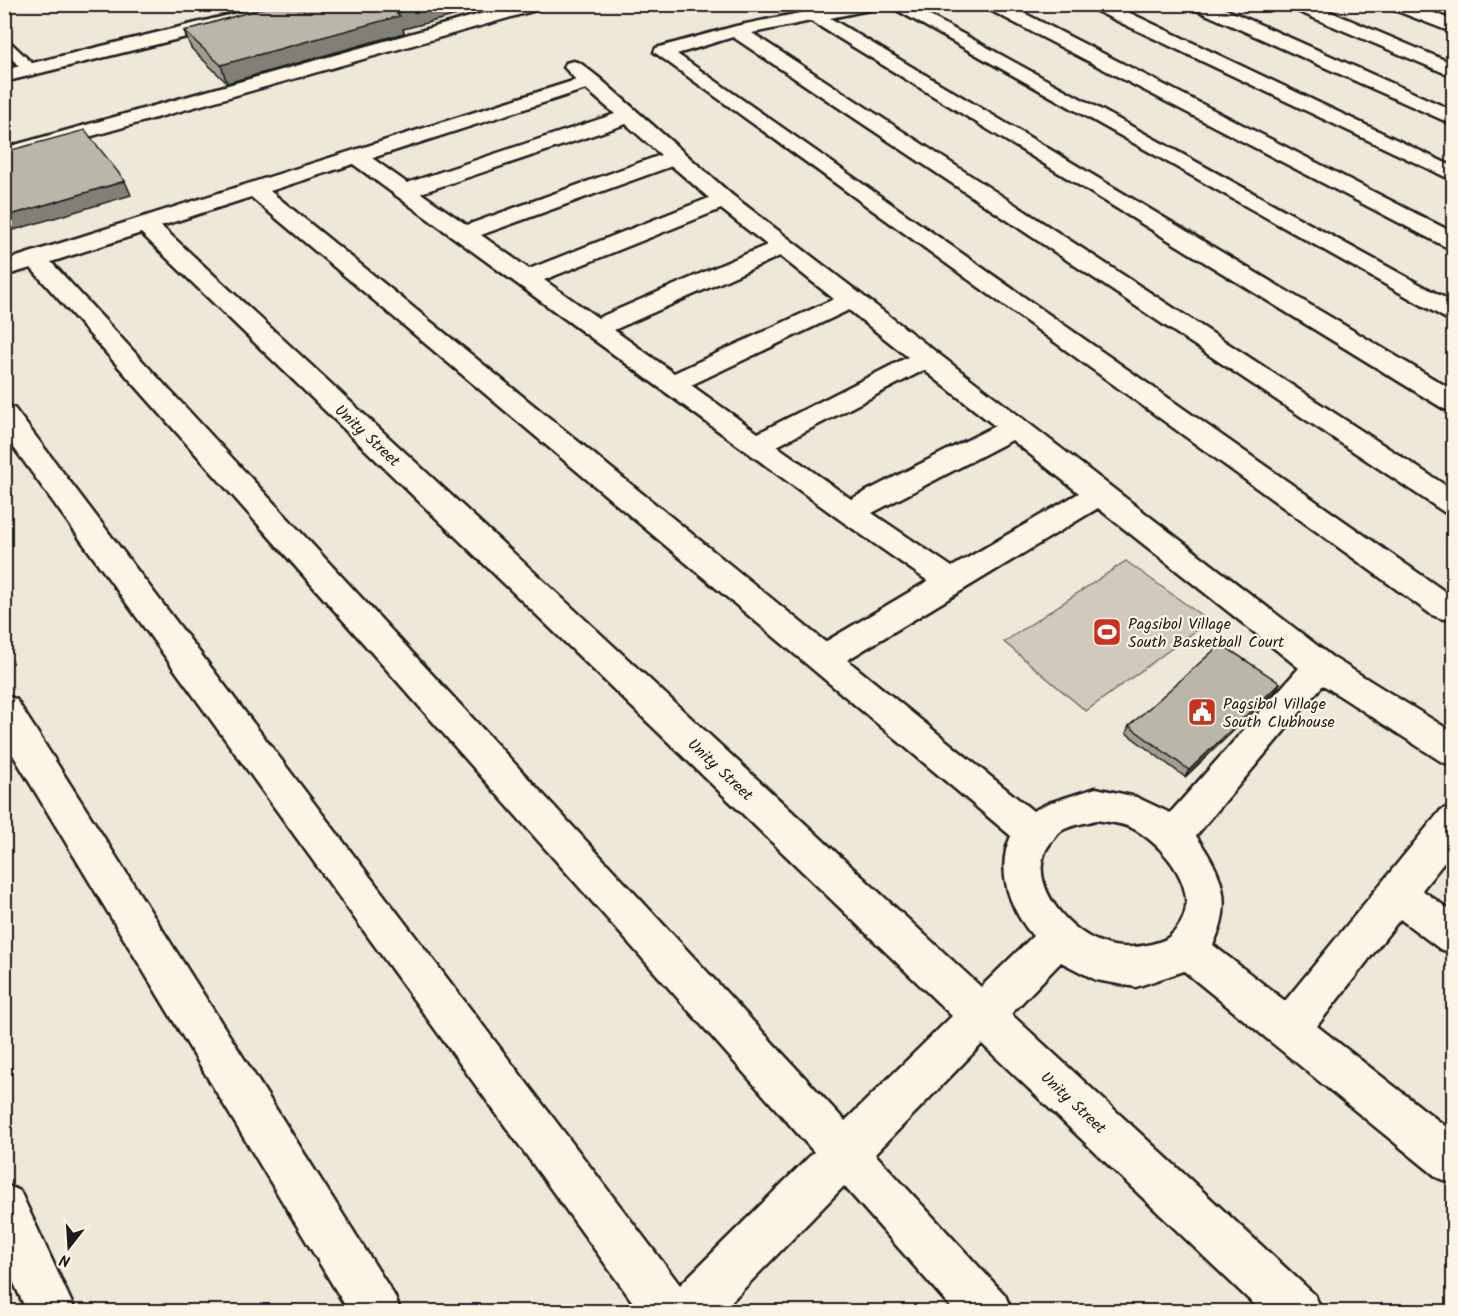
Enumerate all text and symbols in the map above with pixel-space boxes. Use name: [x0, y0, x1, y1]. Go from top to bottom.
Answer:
street label: Unity Street: [328, 399, 406, 474]
place label: Pagsibol Village South Basketball Court: [1128, 612, 1285, 655]
sports icon: Pagsibol Village South Basketball Court: [1091, 616, 1123, 648]
place label: Pagsibol Village South Clubhouse: [1223, 692, 1335, 735]
public building icon: Pagsibol Village South Clubhouse: [1186, 696, 1218, 728]
street label: Unity Street: [681, 733, 759, 808]
street label: Unity Street: [1034, 1066, 1112, 1141]
north arrow: [39, 1217, 99, 1277]
text: N: [57, 1246, 74, 1273]

